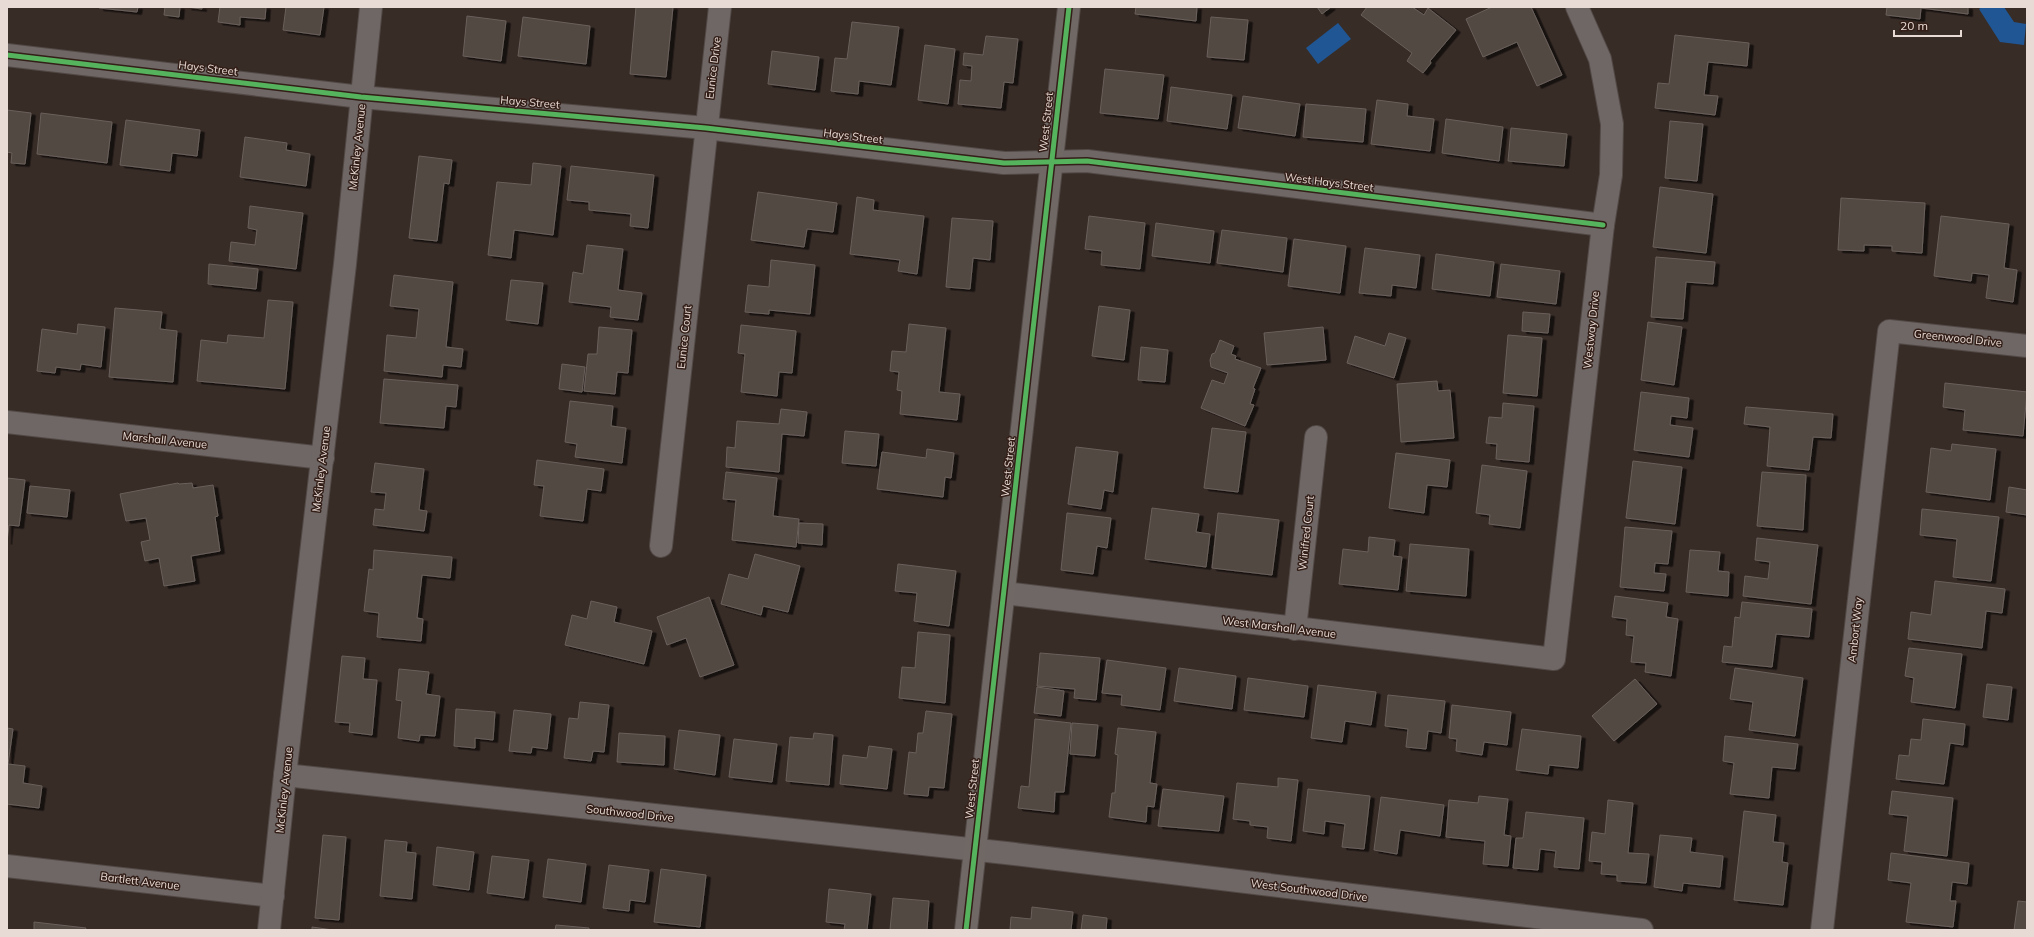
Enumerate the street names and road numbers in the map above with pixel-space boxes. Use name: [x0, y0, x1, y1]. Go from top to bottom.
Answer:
street label: Eunice Drive: [702, 36, 724, 100]
street label: Hays Street: [178, 57, 239, 79]
street label: West Street: [1036, 91, 1056, 153]
street label: Hays Street: [500, 92, 560, 112]
street label: McKinley Avenue: [346, 103, 368, 191]
street label: Hays Street: [823, 125, 884, 147]
street label: West Hays Street: [1284, 170, 1374, 194]
street label: Westway Drive: [1580, 290, 1602, 370]
street label: Eunice Court: [674, 304, 694, 370]
street label: Greenwood Drive: [1913, 326, 2003, 350]
street label: McKinley Avenue: [309, 425, 333, 513]
street label: Marshall Avenue: [122, 429, 208, 451]
street label: West Street: [998, 436, 1018, 498]
street label: Winifred Court: [1295, 495, 1317, 571]
street label: Ambort Way: [1845, 596, 1865, 663]
street label: West Marshall Avenue: [1221, 613, 1337, 641]
street label: McKinley Avenue: [273, 746, 295, 834]
street label: West Street: [962, 758, 982, 820]
street label: Southwood Drive: [586, 801, 674, 825]
street label: Bartlett Avenue: [100, 869, 180, 893]
street label: West Southwood Drive: [1250, 876, 1368, 904]

